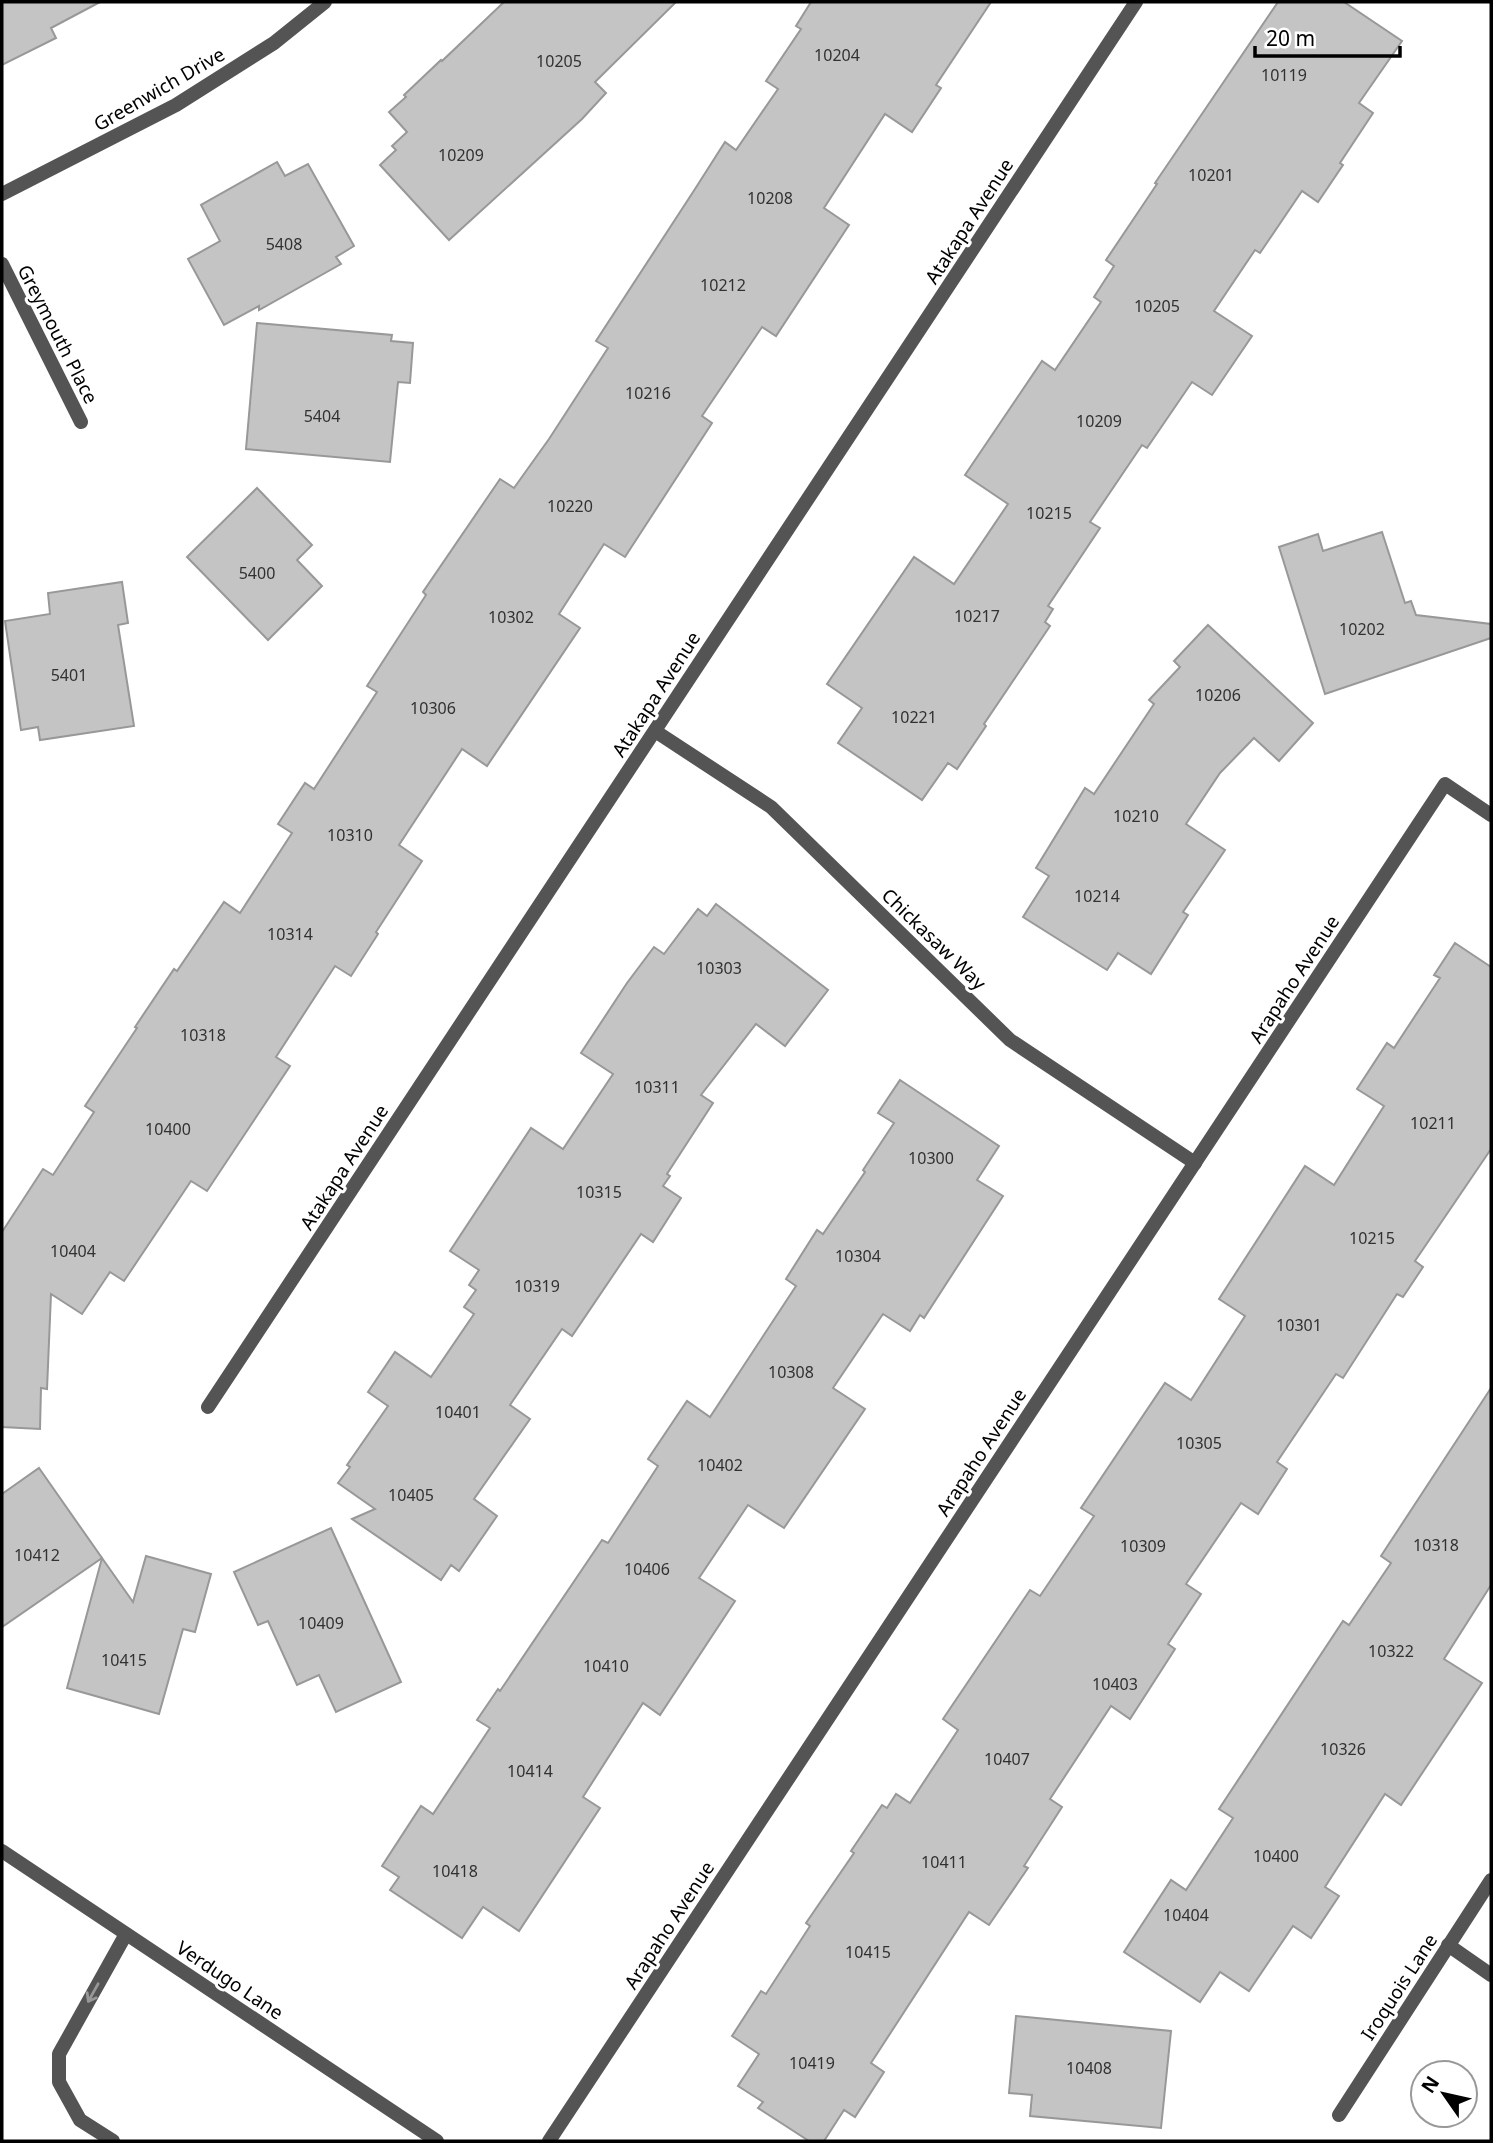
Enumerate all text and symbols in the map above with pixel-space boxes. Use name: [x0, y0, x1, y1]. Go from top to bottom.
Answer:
scale bar: [1255, 14, 1400, 58]
text: 20 m: [1266, 24, 1315, 52]
street label: Greenwich Drive: [89, 41, 229, 137]
house number: 10204: [814, 44, 860, 66]
house number: 10205: [536, 50, 582, 72]
house number: 10119: [1261, 64, 1307, 86]
house number: 10209: [438, 144, 484, 166]
street label: Atakapa Avenue: [919, 153, 1019, 289]
house number: 10201: [1188, 164, 1234, 186]
house number: 10208: [747, 187, 793, 209]
house number: 5408: [266, 233, 302, 255]
street label: Greymouth Place: [12, 260, 104, 408]
house number: 10212: [700, 274, 746, 296]
house number: 10205: [1134, 295, 1180, 317]
house number: 10216: [625, 382, 671, 404]
house number: 5404: [304, 405, 340, 427]
house number: 10209: [1076, 410, 1122, 432]
house number: 10220: [547, 495, 593, 517]
house number: 10215: [1026, 502, 1072, 524]
house number: 5400: [239, 562, 275, 584]
house number: 10217: [954, 605, 1000, 627]
house number: 10302: [488, 606, 534, 628]
house number: 10202: [1339, 618, 1385, 640]
street label: Atakapa Avenue: [606, 626, 706, 762]
house number: 5401: [51, 664, 87, 686]
house number: 10206: [1195, 684, 1241, 706]
house number: 10306: [410, 697, 456, 719]
house number: 10221: [891, 706, 937, 728]
house number: 10210: [1113, 805, 1159, 827]
house number: 10310: [327, 824, 373, 846]
street label: Chickasaw Way: [876, 882, 992, 996]
house number: 10214: [1074, 885, 1120, 907]
street label: Arapaho Avenue: [1243, 910, 1345, 1048]
house number: 10314: [267, 923, 313, 945]
house number: 10303: [696, 957, 742, 979]
house number: 10318: [180, 1024, 226, 1046]
house number: 10311: [634, 1076, 680, 1098]
street label: Atakapa Avenue: [294, 1099, 394, 1235]
house number: 10211: [1410, 1112, 1456, 1134]
house number: 10400: [145, 1118, 191, 1140]
house number: 10300: [908, 1147, 954, 1169]
house number: 10315: [576, 1181, 622, 1203]
house number: 10215: [1349, 1227, 1395, 1249]
house number: 10404: [50, 1240, 96, 1262]
house number: 10304: [835, 1245, 881, 1267]
house number: 10319: [514, 1275, 560, 1297]
house number: 10301: [1276, 1314, 1322, 1336]
house number: 10308: [768, 1361, 814, 1383]
street label: Arapaho Avenue: [930, 1383, 1032, 1521]
house number: 10401: [435, 1401, 481, 1423]
house number: 10305: [1176, 1432, 1222, 1454]
house number: 10402: [697, 1454, 743, 1476]
house number: 10405: [388, 1484, 434, 1506]
house number: 10318: [1413, 1534, 1459, 1556]
house number: 10309: [1120, 1535, 1166, 1557]
house number: 10412: [14, 1544, 60, 1566]
house number: 10406: [624, 1558, 670, 1580]
house number: 10409: [298, 1612, 344, 1634]
house number: 10322: [1368, 1640, 1414, 1662]
house number: 10415: [101, 1649, 147, 1671]
house number: 10410: [583, 1655, 629, 1677]
house number: 10403: [1092, 1673, 1138, 1695]
house number: 10326: [1320, 1738, 1366, 1760]
house number: 10407: [984, 1748, 1030, 1770]
house number: 10414: [507, 1760, 553, 1782]
house number: 10400: [1253, 1845, 1299, 1867]
house number: 10411: [921, 1851, 967, 1873]
street label: Arapaho Avenue: [618, 1856, 720, 1994]
house number: 10418: [432, 1860, 478, 1882]
house number: 10404: [1163, 1904, 1209, 1926]
street label: Iroquois Lane: [1355, 1929, 1443, 2045]
street label: Verdugo Lane: [171, 1935, 289, 2025]
house number: 10415: [845, 1941, 891, 1963]
one-way arrow: [86, 1983, 100, 2003]
house number: 10419: [789, 2052, 835, 2074]
house number: 10408: [1066, 2057, 1112, 2079]
north arrow: [1409, 2059, 1479, 2129]
text: N: [1415, 2071, 1445, 2098]

